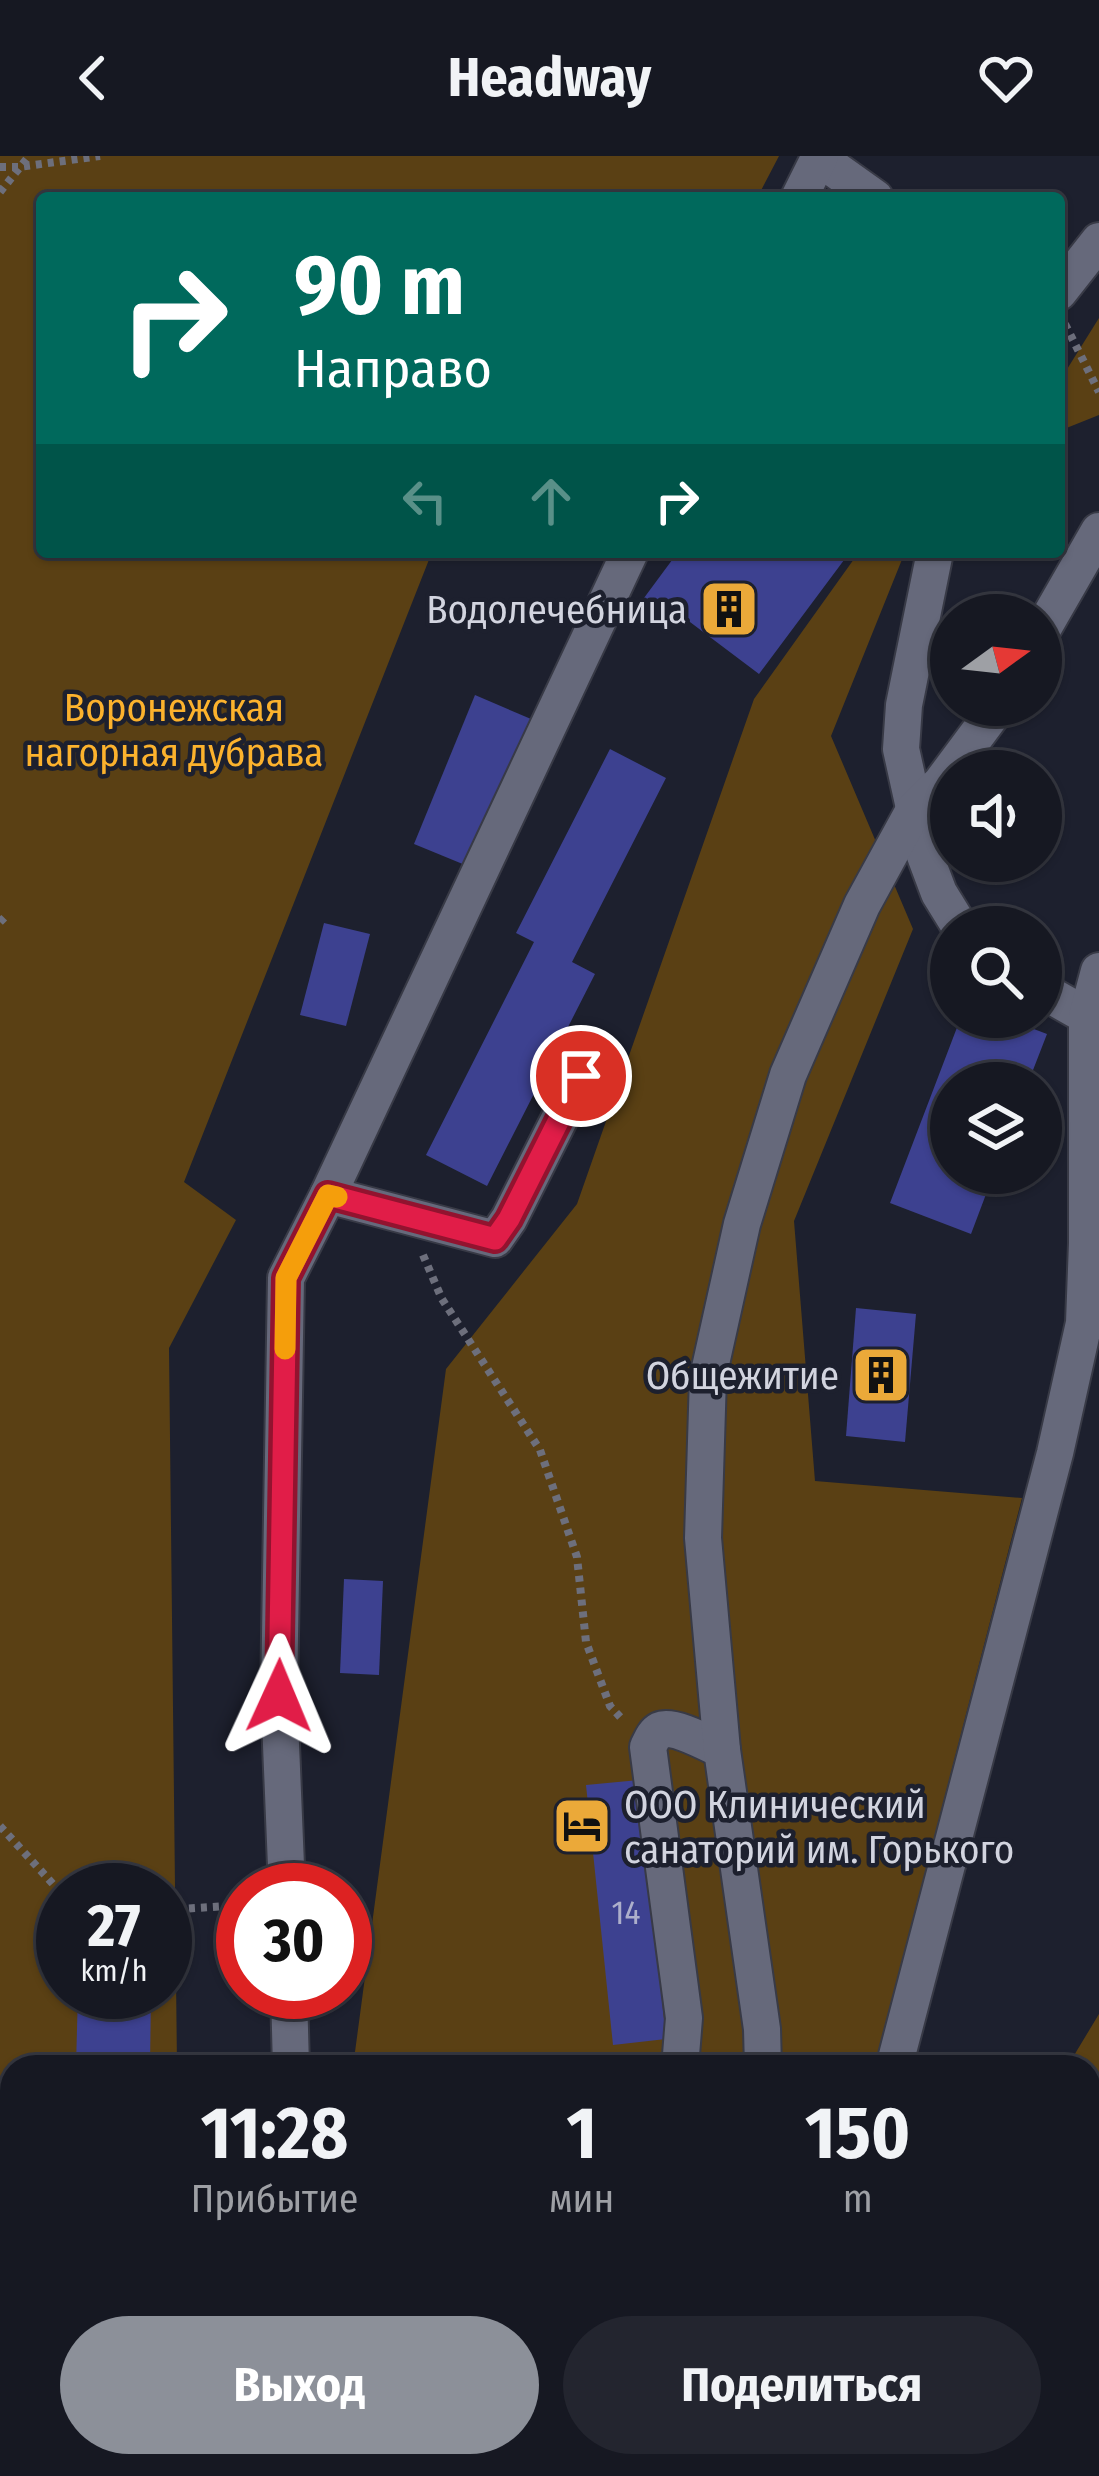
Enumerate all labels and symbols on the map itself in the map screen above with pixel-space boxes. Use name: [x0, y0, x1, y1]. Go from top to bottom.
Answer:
building icon: Водолечебница: [698, 578, 760, 640]
place label: Водолечебница: [426, 587, 687, 633]
north arrow: [930, 594, 1062, 726]
park label: Воронежская нагорная дубрава: [25, 685, 323, 776]
pin: [530, 1025, 632, 1127]
building icon: Общежитие: [850, 1344, 912, 1406]
place label: Общежитие: [646, 1353, 839, 1399]
position arrow: [216, 1633, 342, 1759]
place label: ООО Клинический санаторий им. Горького: [624, 1782, 1014, 1873]
hotel icon: ООО Клинический санаторий им. Горького: [551, 1795, 613, 1857]
speed limit sign: 30: [216, 1863, 372, 2019]
house number: 14: [612, 1893, 640, 1933]

